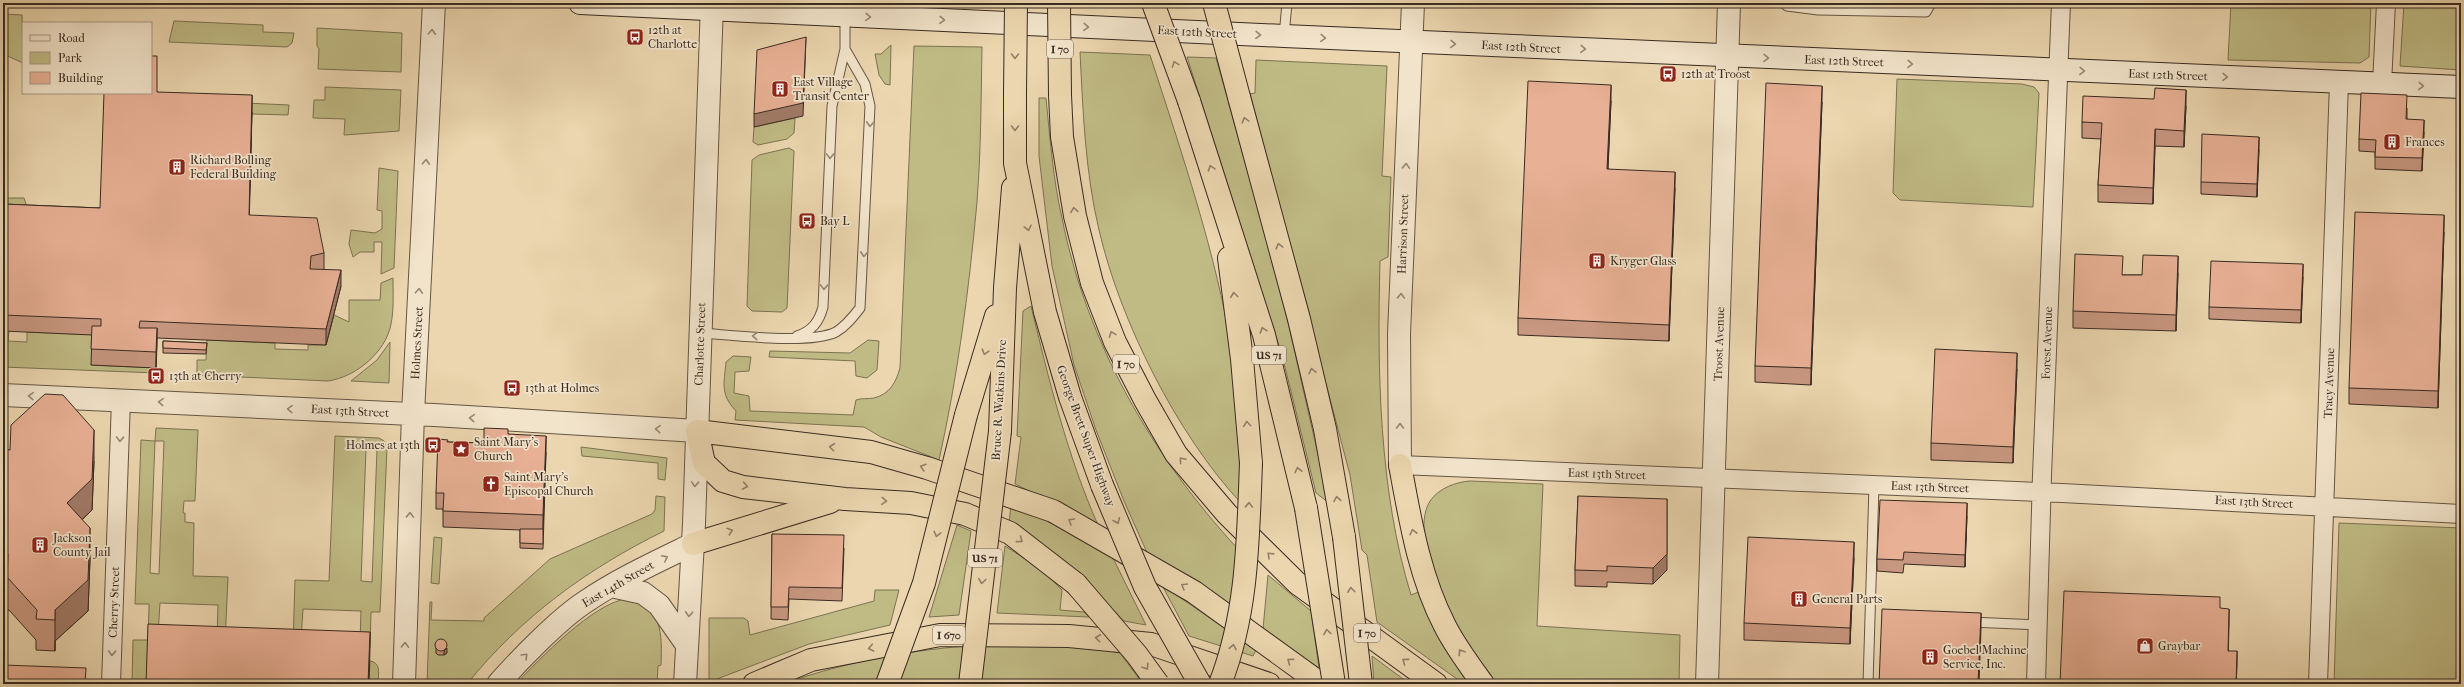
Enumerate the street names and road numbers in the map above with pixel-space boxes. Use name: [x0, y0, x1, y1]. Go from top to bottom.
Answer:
street label: East 12th Street: [1157, 23, 1238, 41]
street label: East 12th Street: [1481, 38, 1562, 56]
road number: I 70: [1047, 40, 1073, 58]
street label: East 12th Street: [1804, 53, 1885, 69]
street label: East 12th Street: [2128, 67, 2209, 83]
street label: Harrison Street: [1395, 193, 1411, 274]
street label: Charlotte Street: [692, 301, 708, 386]
street label: Holmes Street: [408, 305, 426, 380]
street label: Troost Avenue: [1711, 306, 1727, 381]
street label: Forest Avenue: [2039, 306, 2055, 380]
street label: Bruce R. Watkins Drive: [989, 339, 1009, 461]
road number: US 71: [1252, 346, 1286, 364]
street label: Tracy Avenue: [2321, 347, 2337, 419]
road number: I 70: [1113, 355, 1139, 373]
street label: George Brett Super Highway: [1054, 363, 1118, 509]
street label: East 13th Street: [310, 402, 390, 420]
street label: East 13th Street: [1567, 466, 1647, 482]
street label: East 13th Street: [1890, 479, 1970, 495]
street label: East 13th Street: [2214, 493, 2294, 511]
road number: US 71: [968, 549, 1002, 567]
street label: East 14th Street: [580, 557, 657, 610]
street label: Cherry Street: [106, 565, 122, 638]
road number: I 70: [1354, 624, 1380, 642]
road number: I 670: [933, 626, 965, 644]

